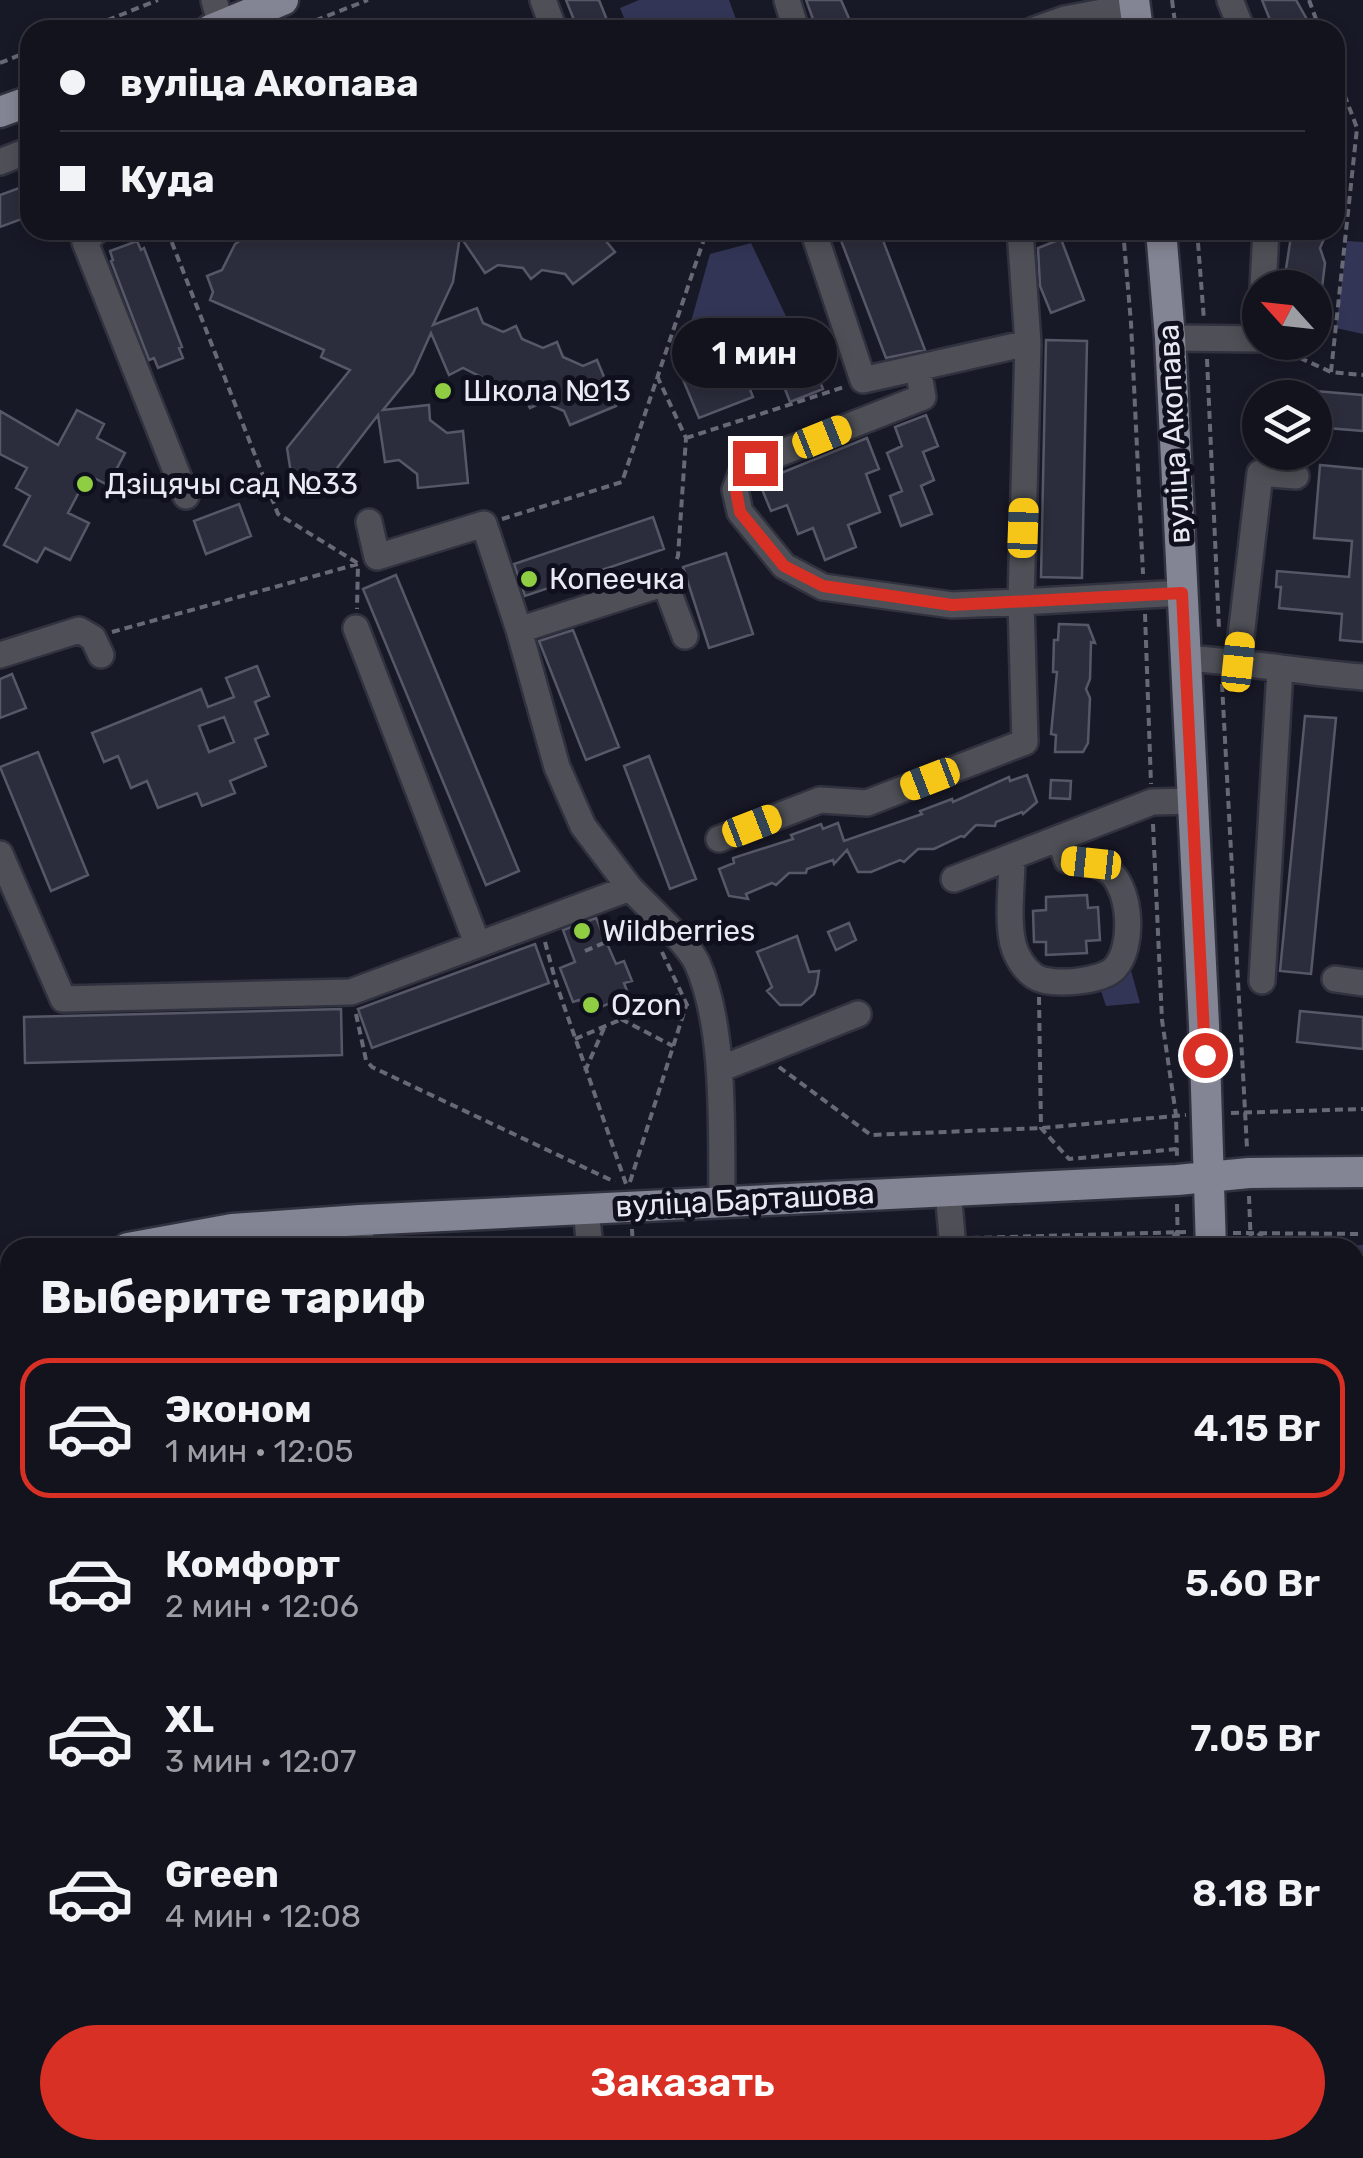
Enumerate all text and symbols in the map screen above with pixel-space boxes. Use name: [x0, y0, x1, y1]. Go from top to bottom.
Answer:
text: вуліца Акопава: [120, 60, 419, 106]
text: Куда: [120, 156, 215, 202]
north arrow: [1242, 270, 1332, 360]
map controls: [1242, 270, 1332, 470]
callout: 1 мин: [672, 318, 838, 388]
street label: вуліца Акопава: [1150, 323, 1198, 545]
text: 1 мин: [712, 334, 797, 372]
place label: Школа №13: [463, 373, 631, 409]
marker: Школа №13: [432, 380, 454, 402]
button: layers: [1242, 380, 1332, 470]
car: [789, 412, 855, 462]
route end: [733, 441, 778, 486]
place label: Дзіцячы сад №33: [105, 466, 358, 502]
marker: Дзіцячы сад №33: [74, 473, 96, 495]
car: [1007, 497, 1039, 559]
place label: Копеечка: [549, 561, 685, 597]
marker: Копеечка: [518, 568, 540, 590]
car: [1220, 631, 1256, 693]
car: [897, 754, 963, 804]
car: [719, 801, 785, 851]
car: [1060, 845, 1122, 881]
place label: Wildberries: [602, 913, 755, 949]
marker: Wildberries: [571, 920, 593, 942]
place label: Ozon: [611, 987, 682, 1023]
marker: Ozon: [580, 994, 602, 1016]
route start: [1183, 1033, 1228, 1078]
street label: вуліца Барташова: [615, 1175, 875, 1225]
text: Выберите тариф: [40, 1271, 426, 1324]
icon: car: [45, 1383, 135, 1473]
text: Эконом: [165, 1386, 312, 1432]
text: 4.15 Br: [1193, 1405, 1320, 1451]
text: 1 мин · 12:05: [165, 1432, 354, 1470]
icon: car: [45, 1538, 135, 1628]
text: Комфорт: [165, 1541, 340, 1587]
text: 5.60 Br: [1185, 1560, 1320, 1606]
text: 2 мин · 12:06: [165, 1587, 359, 1625]
icon: car: [45, 1693, 135, 1783]
text: XL: [165, 1696, 214, 1742]
text: 7.05 Br: [1190, 1715, 1320, 1761]
text: 3 мин · 12:07: [165, 1742, 357, 1780]
icon: car: [45, 1848, 135, 1938]
text: Green: [165, 1851, 279, 1897]
text: 8.18 Br: [1192, 1870, 1320, 1916]
text: 4 мин · 12:08: [165, 1897, 361, 1935]
button: Заказать: [40, 2025, 1325, 2140]

